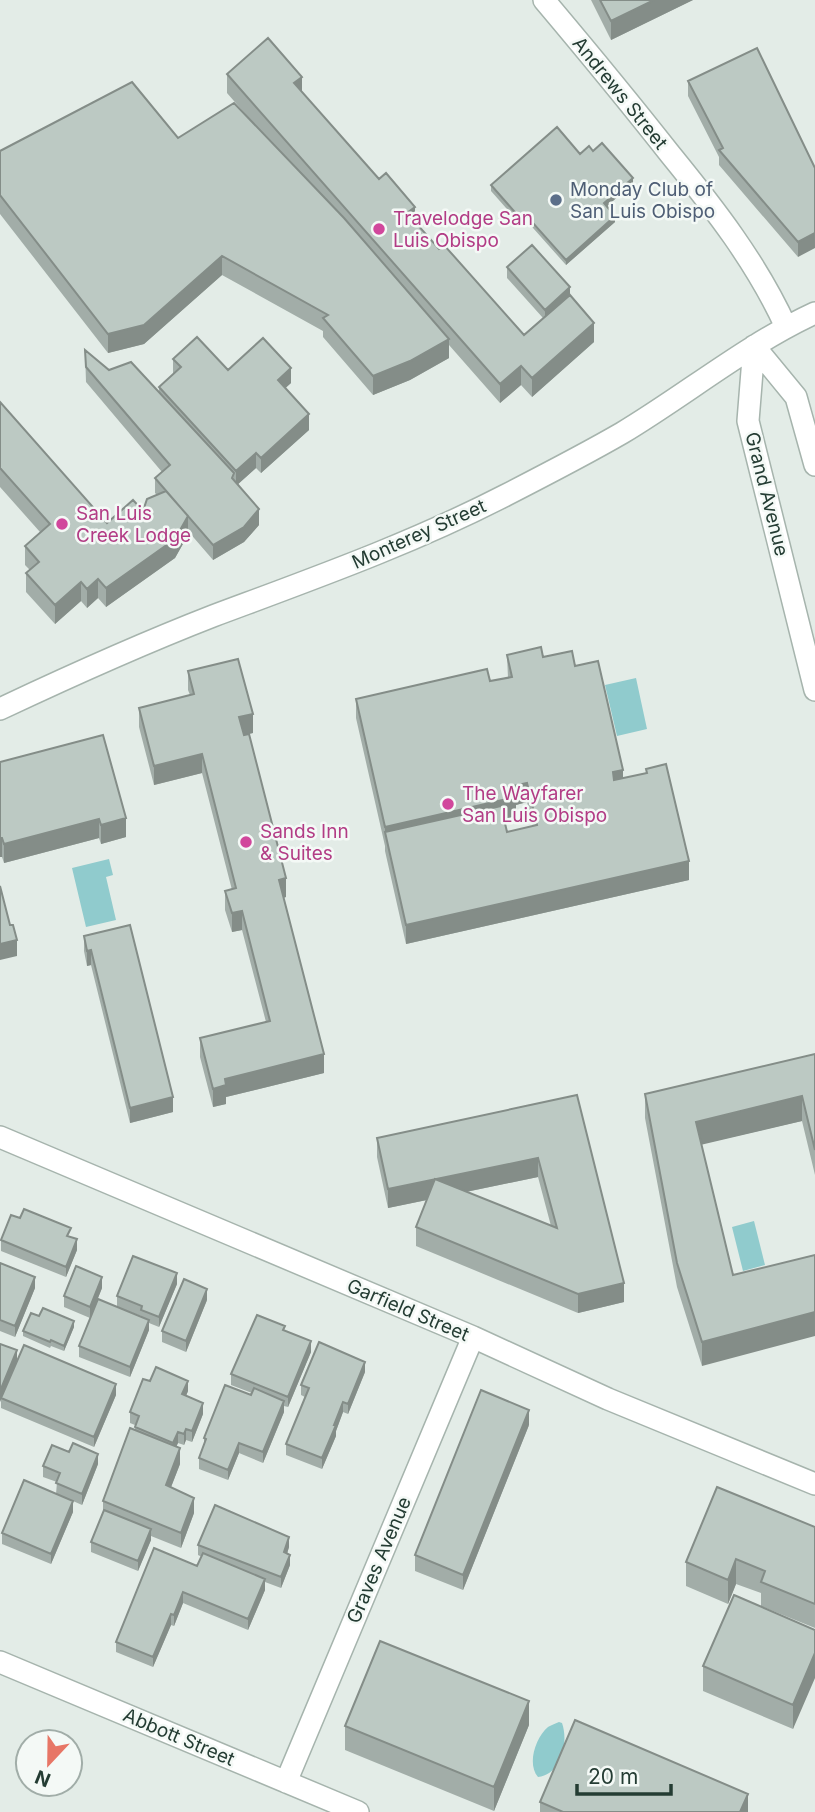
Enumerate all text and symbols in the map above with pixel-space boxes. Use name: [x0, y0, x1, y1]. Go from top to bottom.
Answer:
street label: Andrews Street: [568, 32, 672, 154]
place label: Monday Club of San Luis Obispo: [570, 178, 715, 223]
marker: Monday Club of San Luis Obispo: [548, 192, 564, 208]
place label: Travelodge San Luis Obispo: [393, 207, 533, 252]
marker: Travelodge San Luis Obispo: [371, 221, 387, 237]
street label: Grand Avenue: [740, 430, 794, 558]
street label: Monterey Street: [349, 494, 489, 574]
place label: San Luis Creek Lodge: [76, 502, 191, 547]
marker: San Luis Creek Lodge: [54, 516, 70, 532]
place label: The Wayfarer San Luis Obispo: [462, 782, 607, 827]
marker: The Wayfarer San Luis Obispo: [440, 796, 456, 812]
place label: Sands Inn & Suites: [260, 820, 349, 865]
marker: Sands Inn & Suites: [238, 834, 254, 850]
street label: Garfield Street: [344, 1274, 472, 1346]
street label: Graves Avenue: [342, 1493, 416, 1627]
street label: Abbott Street: [120, 1703, 238, 1771]
north arrow: [14, 1728, 84, 1798]
scale bar: [577, 1752, 672, 1796]
text: 20 m: [588, 1764, 638, 1789]
text: N: [32, 1765, 54, 1792]

